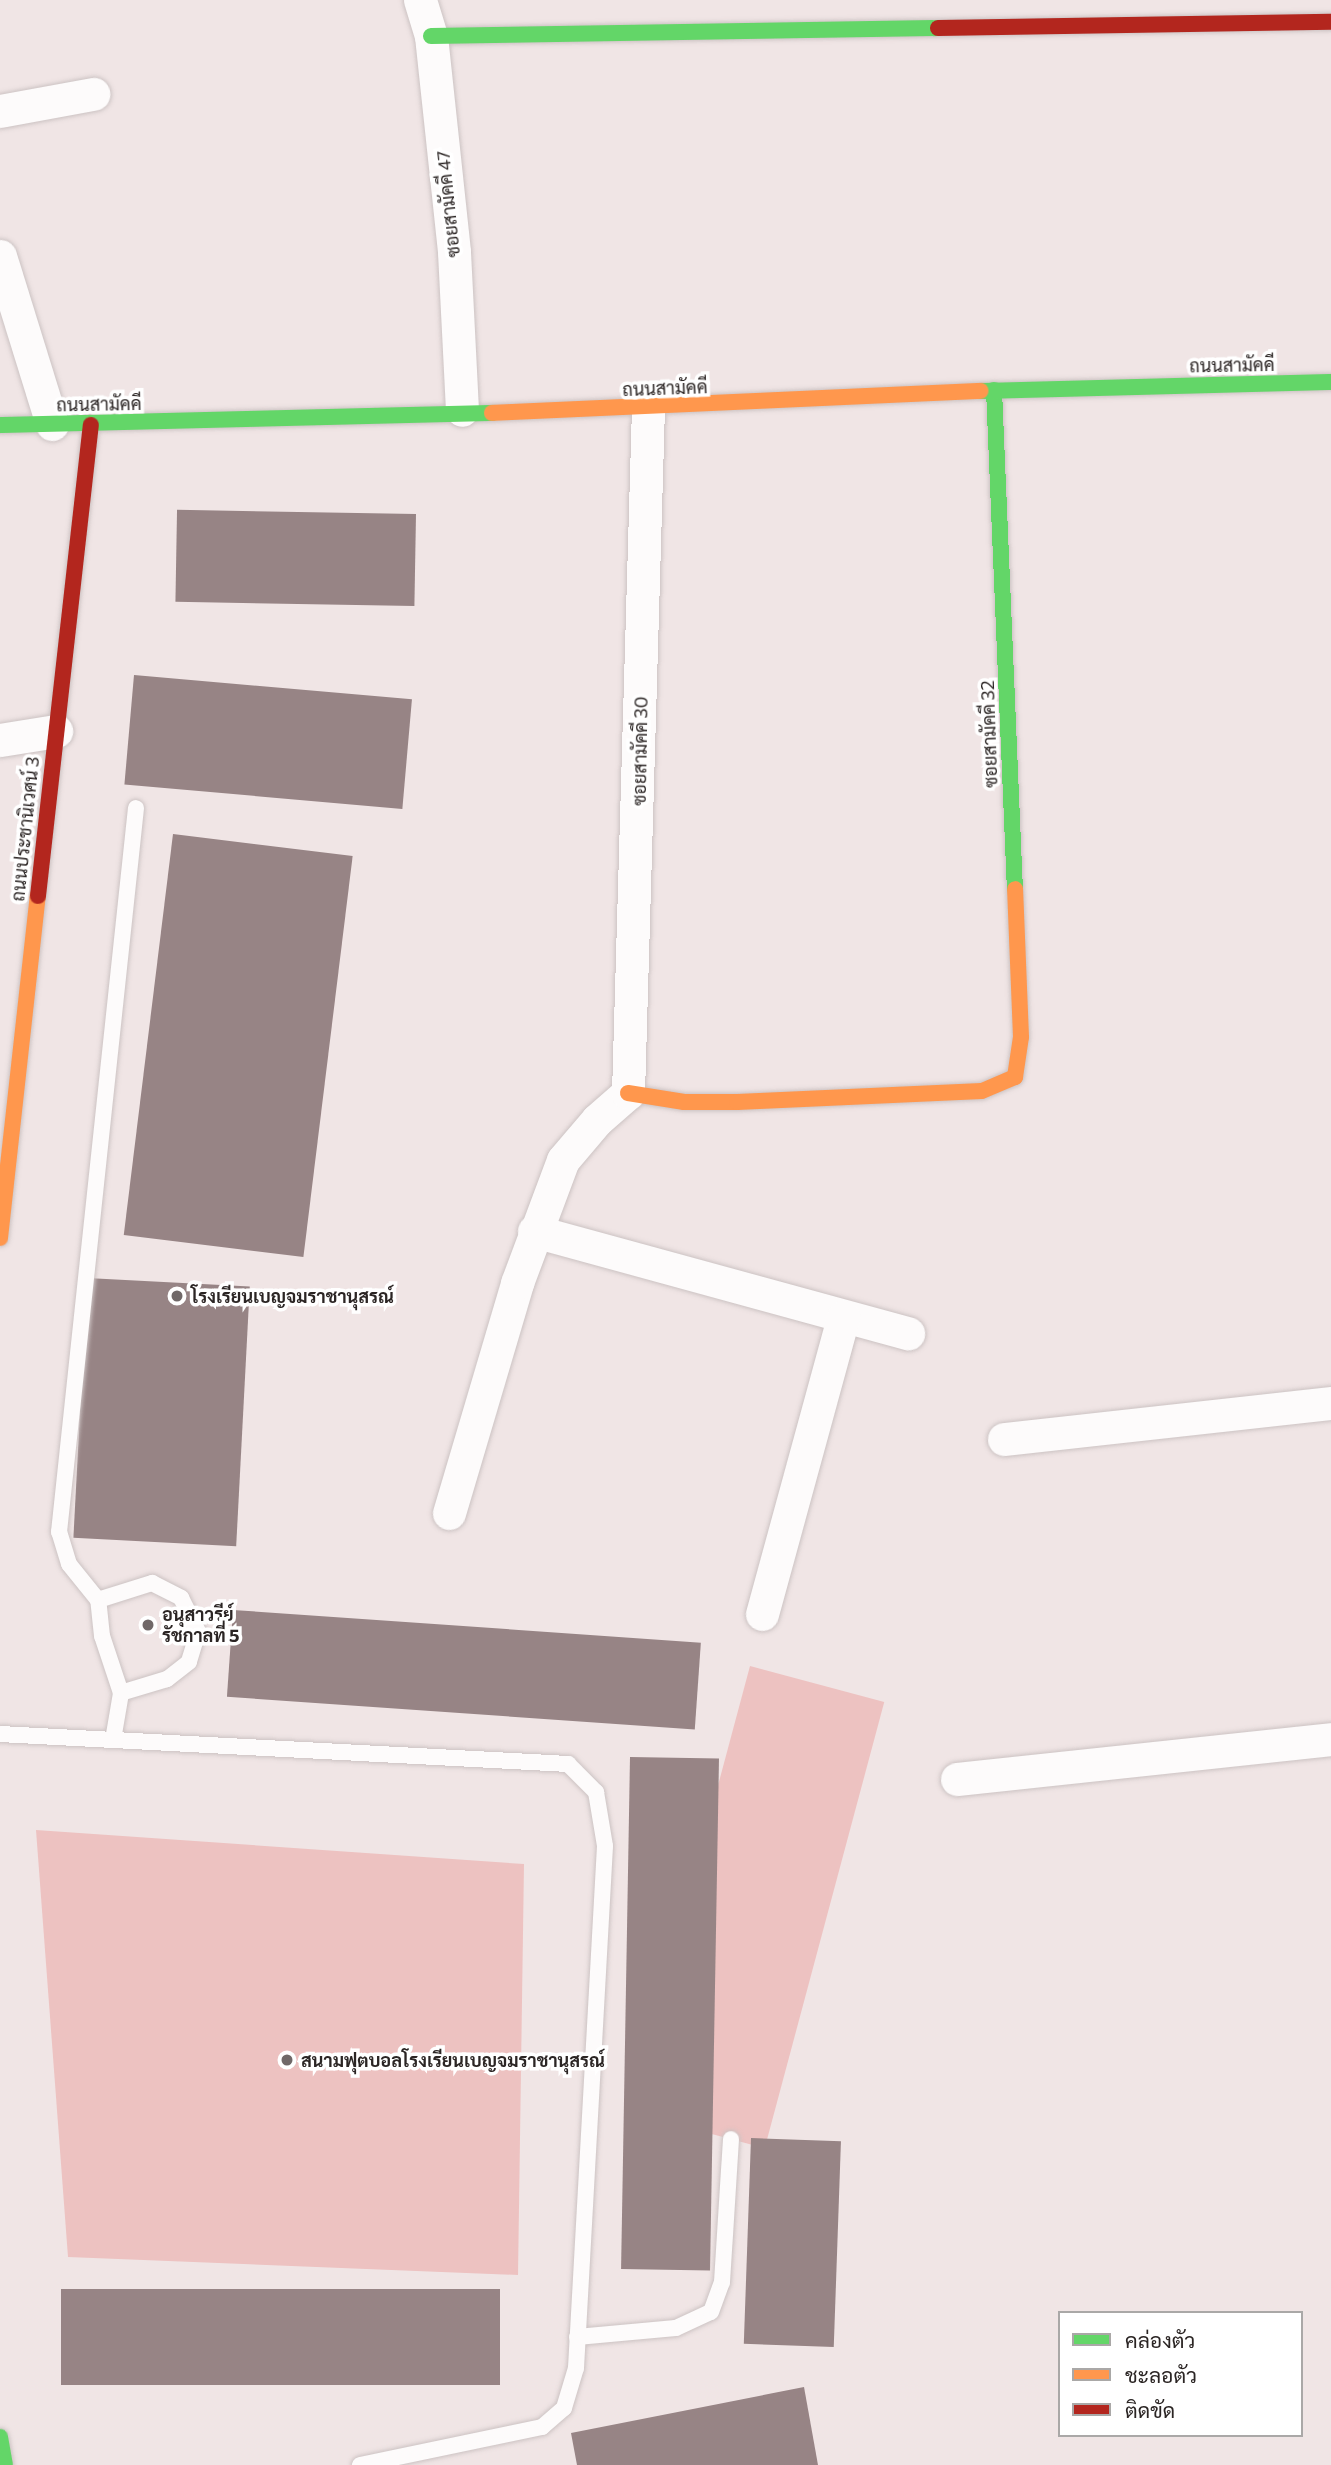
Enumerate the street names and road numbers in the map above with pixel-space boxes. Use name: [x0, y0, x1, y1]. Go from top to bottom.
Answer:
street label: ซอยสามัคคี 47: [432, 150, 464, 258]
street label: ถนนสามัคคี: [1189, 353, 1275, 377]
street label: ถนนสามัคคี: [622, 376, 708, 400]
street label: ถนนสามัคคี: [56, 392, 142, 416]
street label: ซอยสามัคคี 32: [976, 680, 1002, 788]
street label: ซอยสามัคคี 30: [628, 696, 652, 806]
street label: ถนนประชานิเวศน์ 3: [7, 756, 43, 902]

